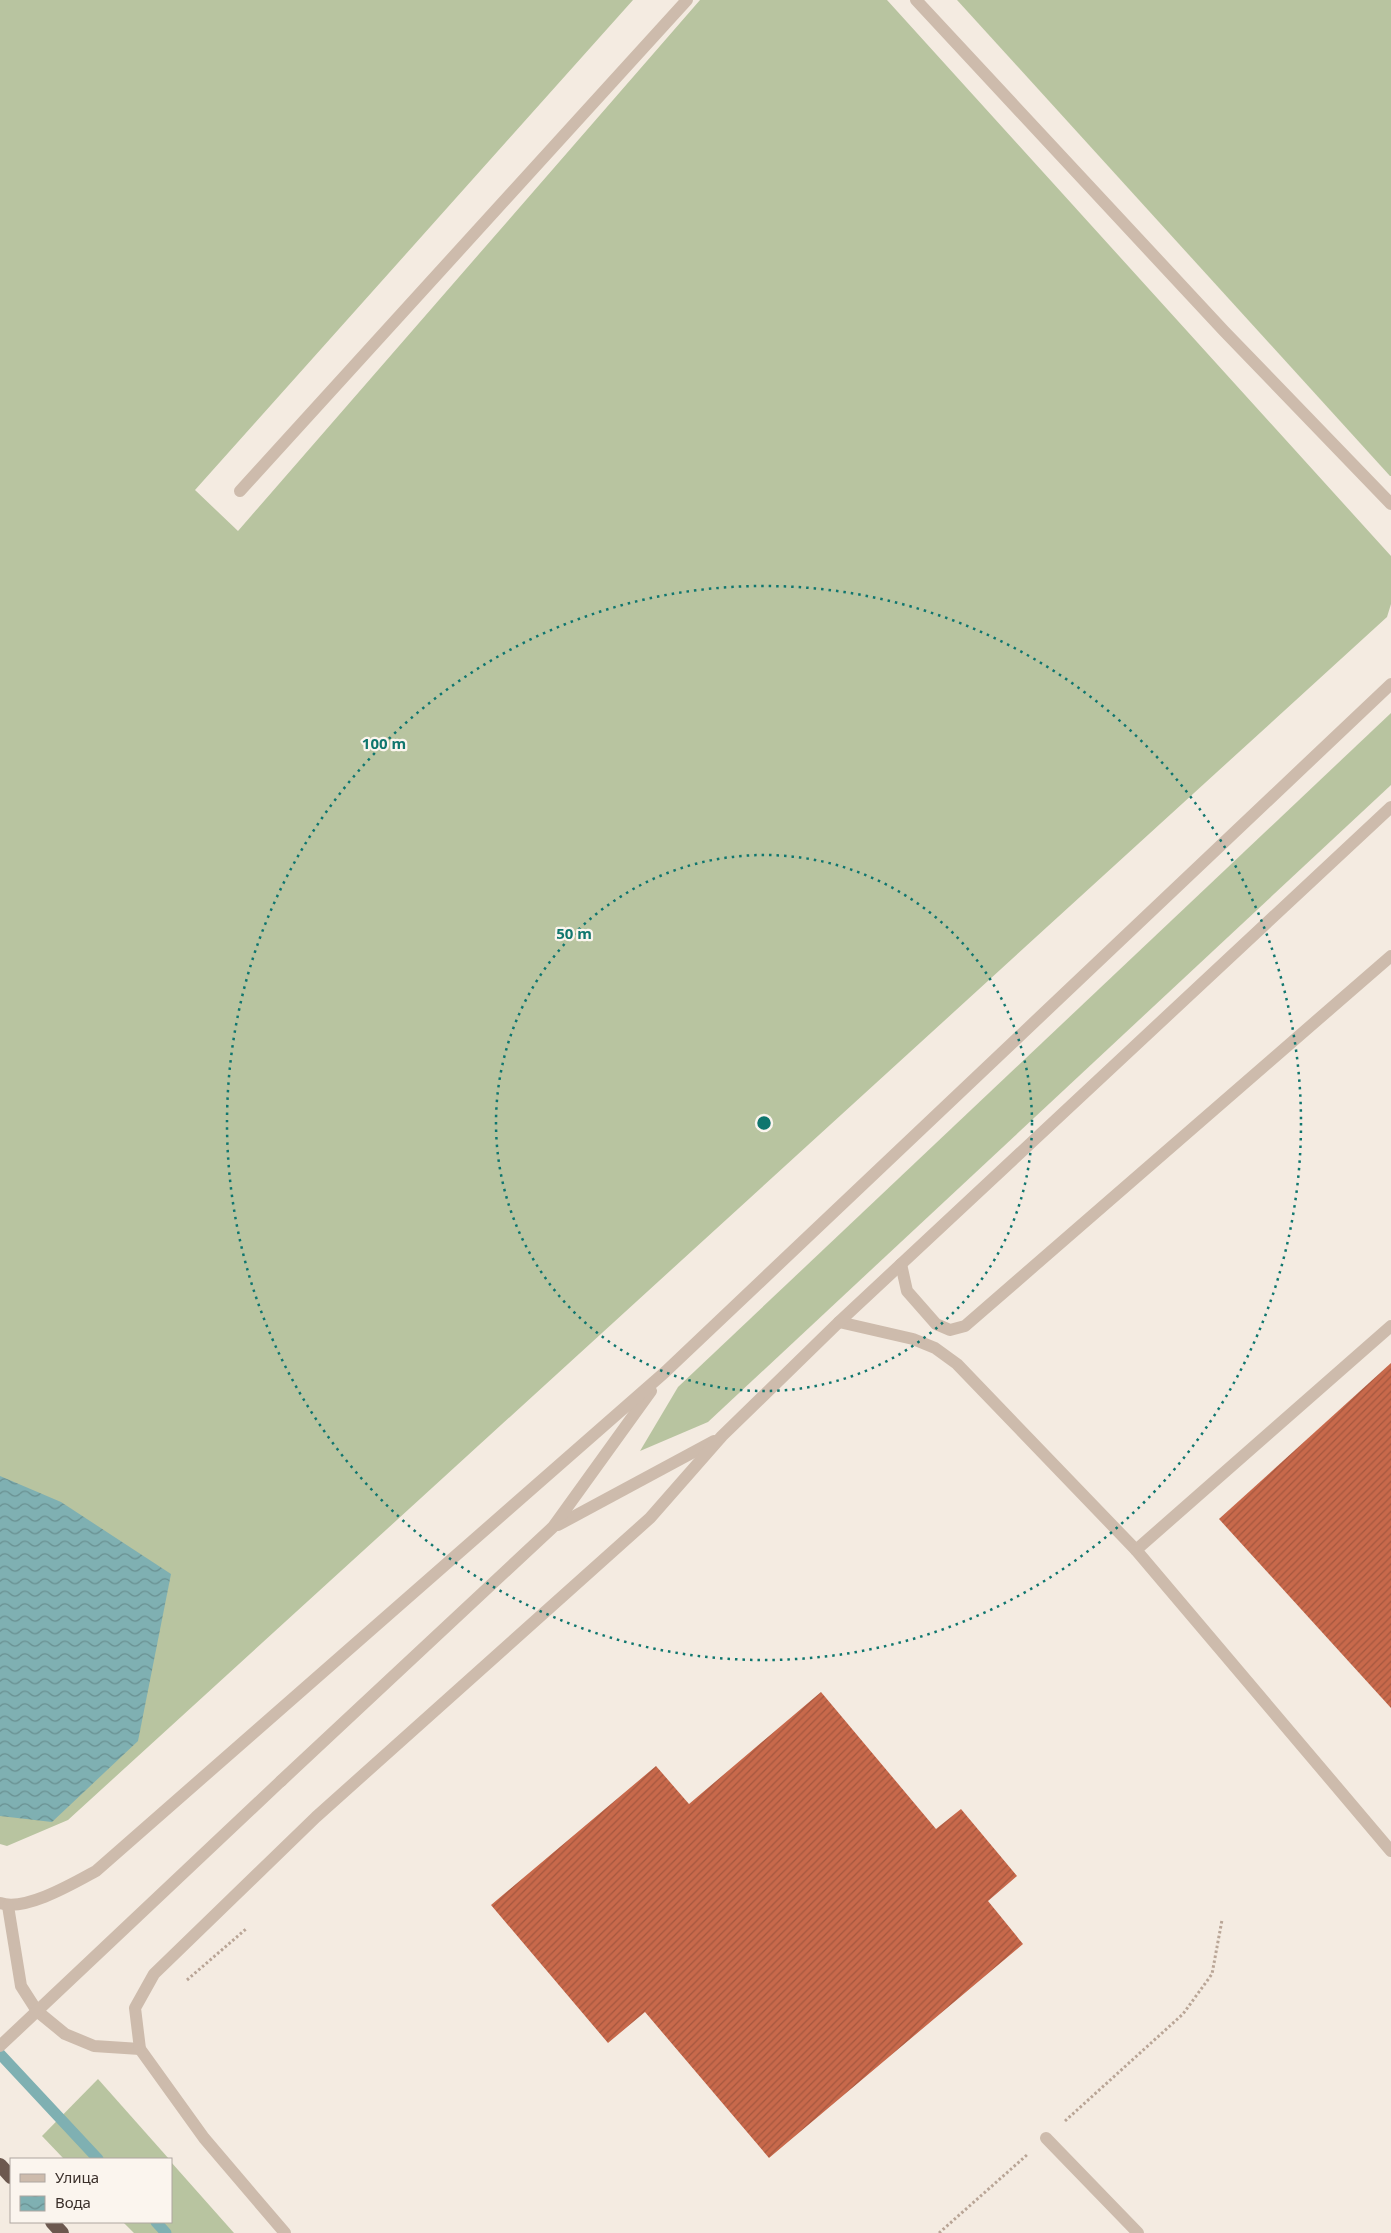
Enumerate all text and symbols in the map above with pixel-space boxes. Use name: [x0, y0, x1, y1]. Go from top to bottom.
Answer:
text: 100 m: [362, 733, 406, 753]
text: 50 m: [556, 923, 592, 943]
centre of rings: [755, 1114, 773, 1132]
legend: [10, 2158, 172, 2223]
text: Улица: [55, 2167, 99, 2187]
text: Вода: [55, 2192, 91, 2212]

